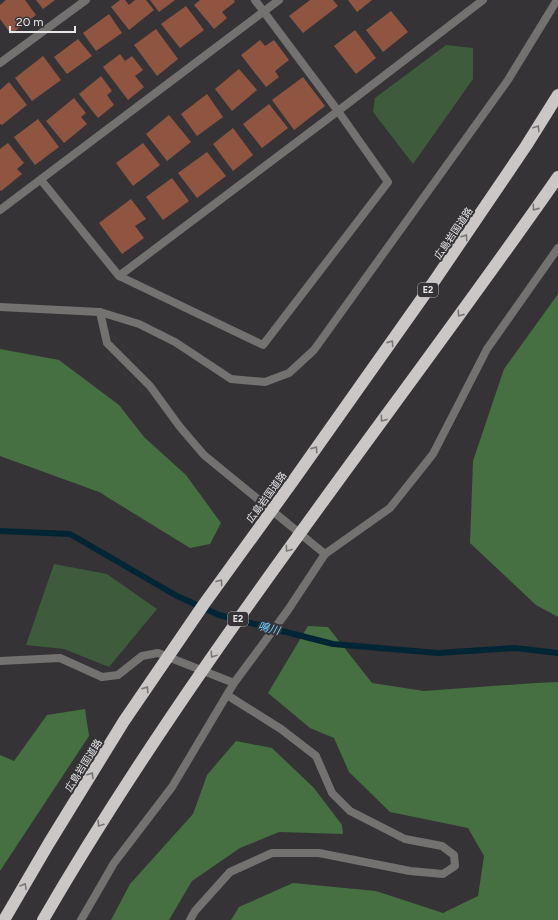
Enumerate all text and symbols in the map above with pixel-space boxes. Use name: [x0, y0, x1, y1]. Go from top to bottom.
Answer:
scale bar: [10, 8, 75, 34]
text: 20 m: [16, 15, 44, 29]
one-way arrow: [532, 125, 540, 132]
one-way arrow: [533, 204, 540, 211]
street label: 広島岩国道路: [431, 205, 476, 262]
one-way arrow: [460, 234, 467, 241]
road number: E2: [418, 283, 438, 297]
one-way arrow: [458, 310, 465, 317]
one-way arrow: [386, 341, 393, 348]
one-way arrow: [381, 415, 388, 422]
one-way arrow: [310, 446, 318, 453]
street label: 広島岩国道路: [244, 469, 289, 525]
one-way arrow: [286, 545, 293, 552]
one-way arrow: [215, 579, 222, 586]
road number: E2: [228, 612, 248, 626]
water label: 鳴川: [257, 620, 282, 638]
one-way arrow: [210, 651, 218, 658]
one-way arrow: [141, 686, 149, 693]
street label: 広島岩国道路: [62, 736, 105, 794]
one-way arrow: [86, 772, 93, 779]
one-way arrow: [98, 820, 105, 827]
one-way arrow: [19, 883, 26, 890]

